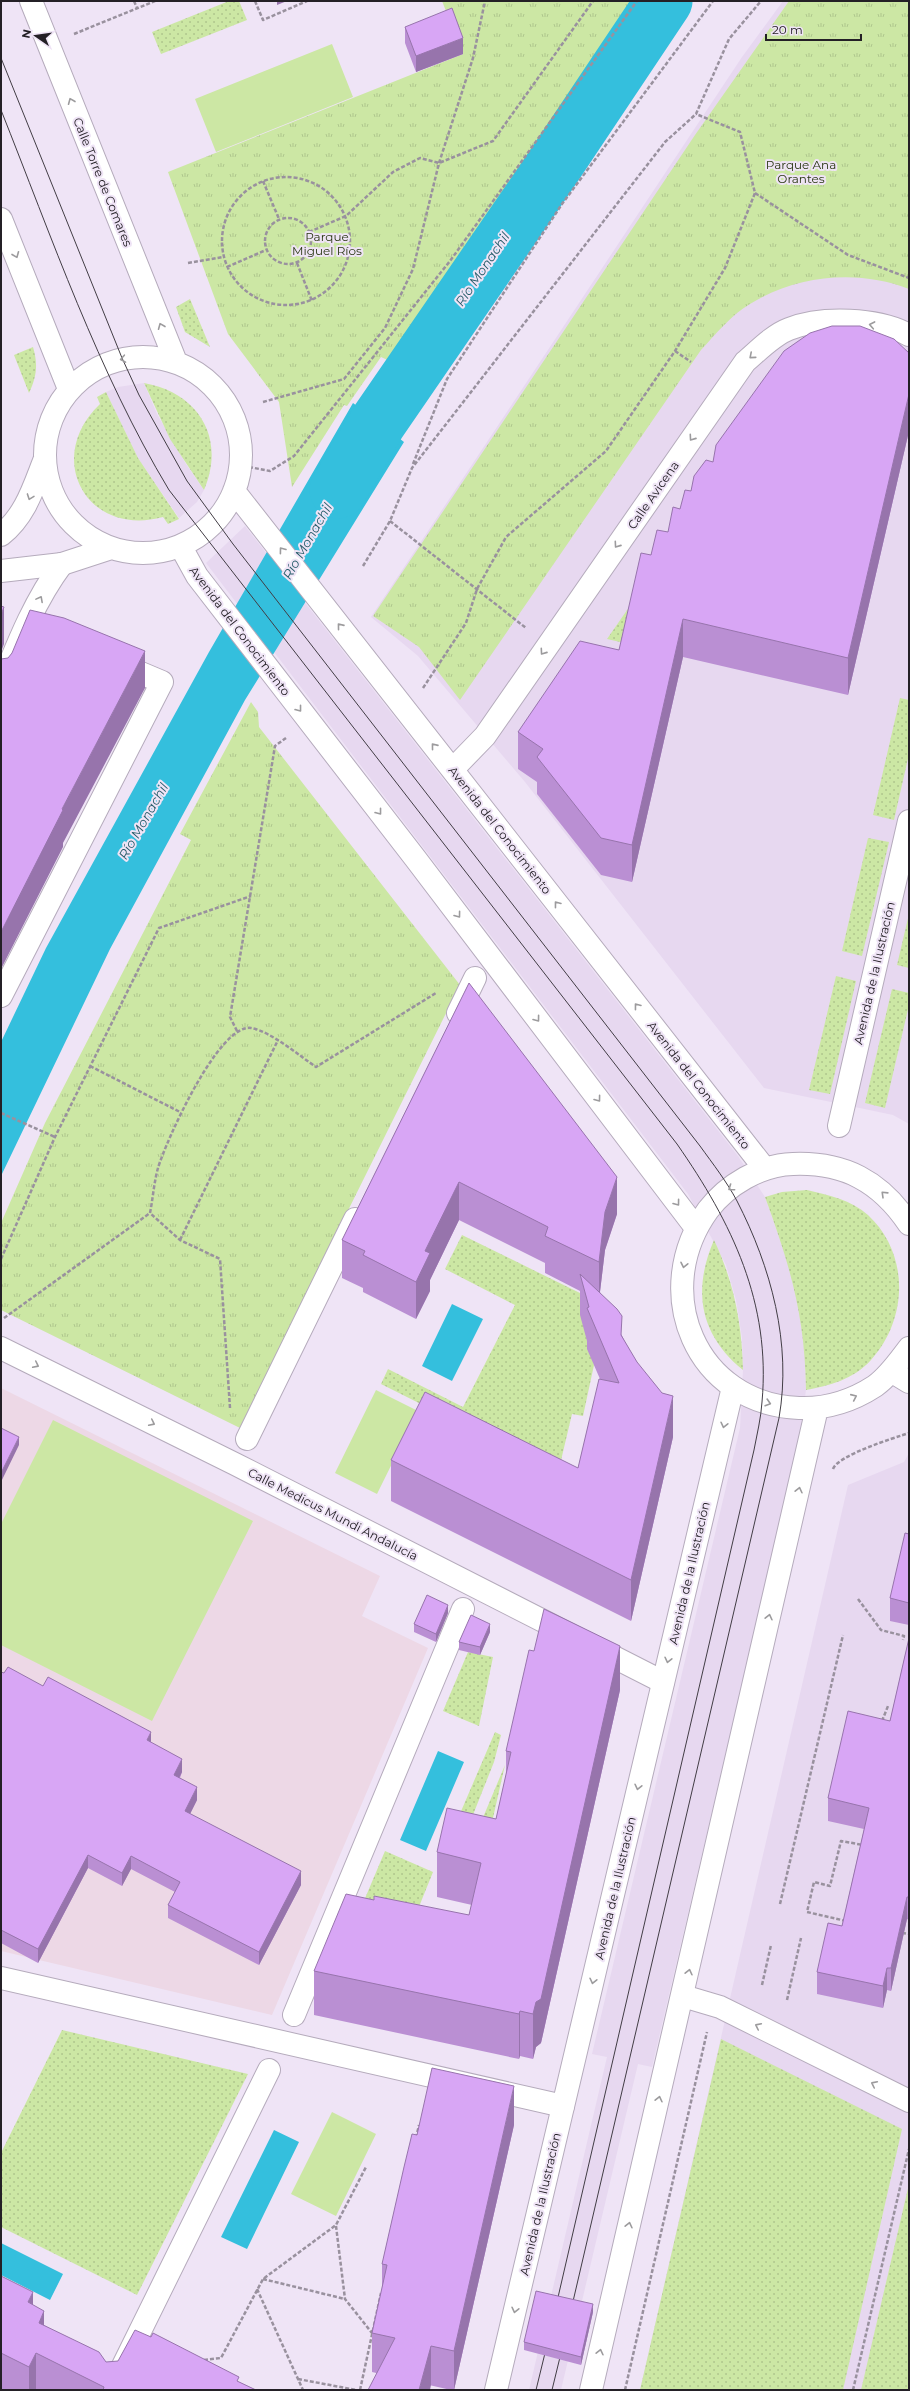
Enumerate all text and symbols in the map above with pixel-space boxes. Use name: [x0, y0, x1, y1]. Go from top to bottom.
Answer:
north arrow: [16, 16, 56, 56]
scale bar: [766, 16, 861, 42]
text: 20 m: [772, 22, 803, 37]
text: N: [18, 28, 34, 40]
one-way arrow: [67, 98, 75, 105]
street label: Calle Torre de Comares: [70, 115, 136, 249]
park label: Parque Ana Orantes: [766, 157, 836, 186]
park label: Parque Miguel Ríos: [292, 229, 362, 258]
water label: Río Monachil: [451, 229, 513, 309]
one-way arrow: [11, 252, 19, 259]
one-way arrow: [869, 321, 875, 329]
one-way arrow: [158, 322, 166, 330]
one-way arrow: [749, 351, 757, 359]
one-way arrow: [120, 354, 126, 363]
one-way arrow: [690, 434, 697, 441]
street label: Calle Avicena: [624, 458, 682, 532]
one-way arrow: [26, 494, 35, 501]
water label: Río Monachil: [279, 499, 336, 582]
one-way arrow: [614, 541, 622, 548]
one-way arrow: [279, 547, 286, 554]
street label: Avenida del Conocimiento: [186, 563, 294, 699]
one-way arrow: [36, 595, 43, 603]
one-way arrow: [337, 623, 344, 630]
one-way arrow: [540, 648, 548, 655]
one-way arrow: [294, 705, 301, 712]
one-way arrow: [432, 743, 439, 750]
street label: Avenida del Conocimiento: [445, 763, 555, 897]
water label: Río Monachil: [115, 779, 172, 862]
one-way arrow: [374, 807, 381, 814]
street label: Avenida de la Ilustración: [850, 900, 898, 1046]
one-way arrow: [555, 901, 562, 908]
one-way arrow: [453, 911, 461, 918]
one-way arrow: [635, 1003, 642, 1010]
one-way arrow: [532, 1014, 539, 1021]
street label: Avenida del Conocimiento: [644, 1018, 754, 1152]
one-way arrow: [593, 1095, 600, 1102]
one-way arrow: [728, 1183, 735, 1190]
one-way arrow: [881, 1191, 889, 1199]
one-way arrow: [672, 1198, 679, 1205]
one-way arrow: [680, 1261, 688, 1268]
one-way arrow: [32, 1360, 39, 1368]
one-way arrow: [850, 1394, 858, 1402]
one-way arrow: [764, 1398, 771, 1407]
one-way arrow: [148, 1418, 156, 1426]
one-way arrow: [721, 1421, 729, 1428]
street label: Calle Medicus Mundi Andalucía: [246, 1465, 420, 1563]
one-way arrow: [794, 1487, 802, 1493]
street label: Avenida de la Ilustración: [665, 1500, 713, 1646]
one-way arrow: [765, 1614, 773, 1620]
one-way arrow: [665, 1657, 673, 1663]
one-way arrow: [635, 1783, 643, 1790]
street label: Avenida de la Ilustración: [591, 1815, 639, 1961]
one-way arrow: [684, 1969, 692, 1975]
one-way arrow: [589, 1978, 597, 1985]
one-way arrow: [754, 2023, 762, 2031]
one-way arrow: [871, 2081, 878, 2089]
one-way arrow: [654, 2095, 662, 2102]
street label: Avenida de la Ilustración: [516, 2131, 564, 2277]
one-way arrow: [625, 2222, 633, 2229]
one-way arrow: [511, 2306, 519, 2313]
one-way arrow: [596, 2349, 604, 2355]

